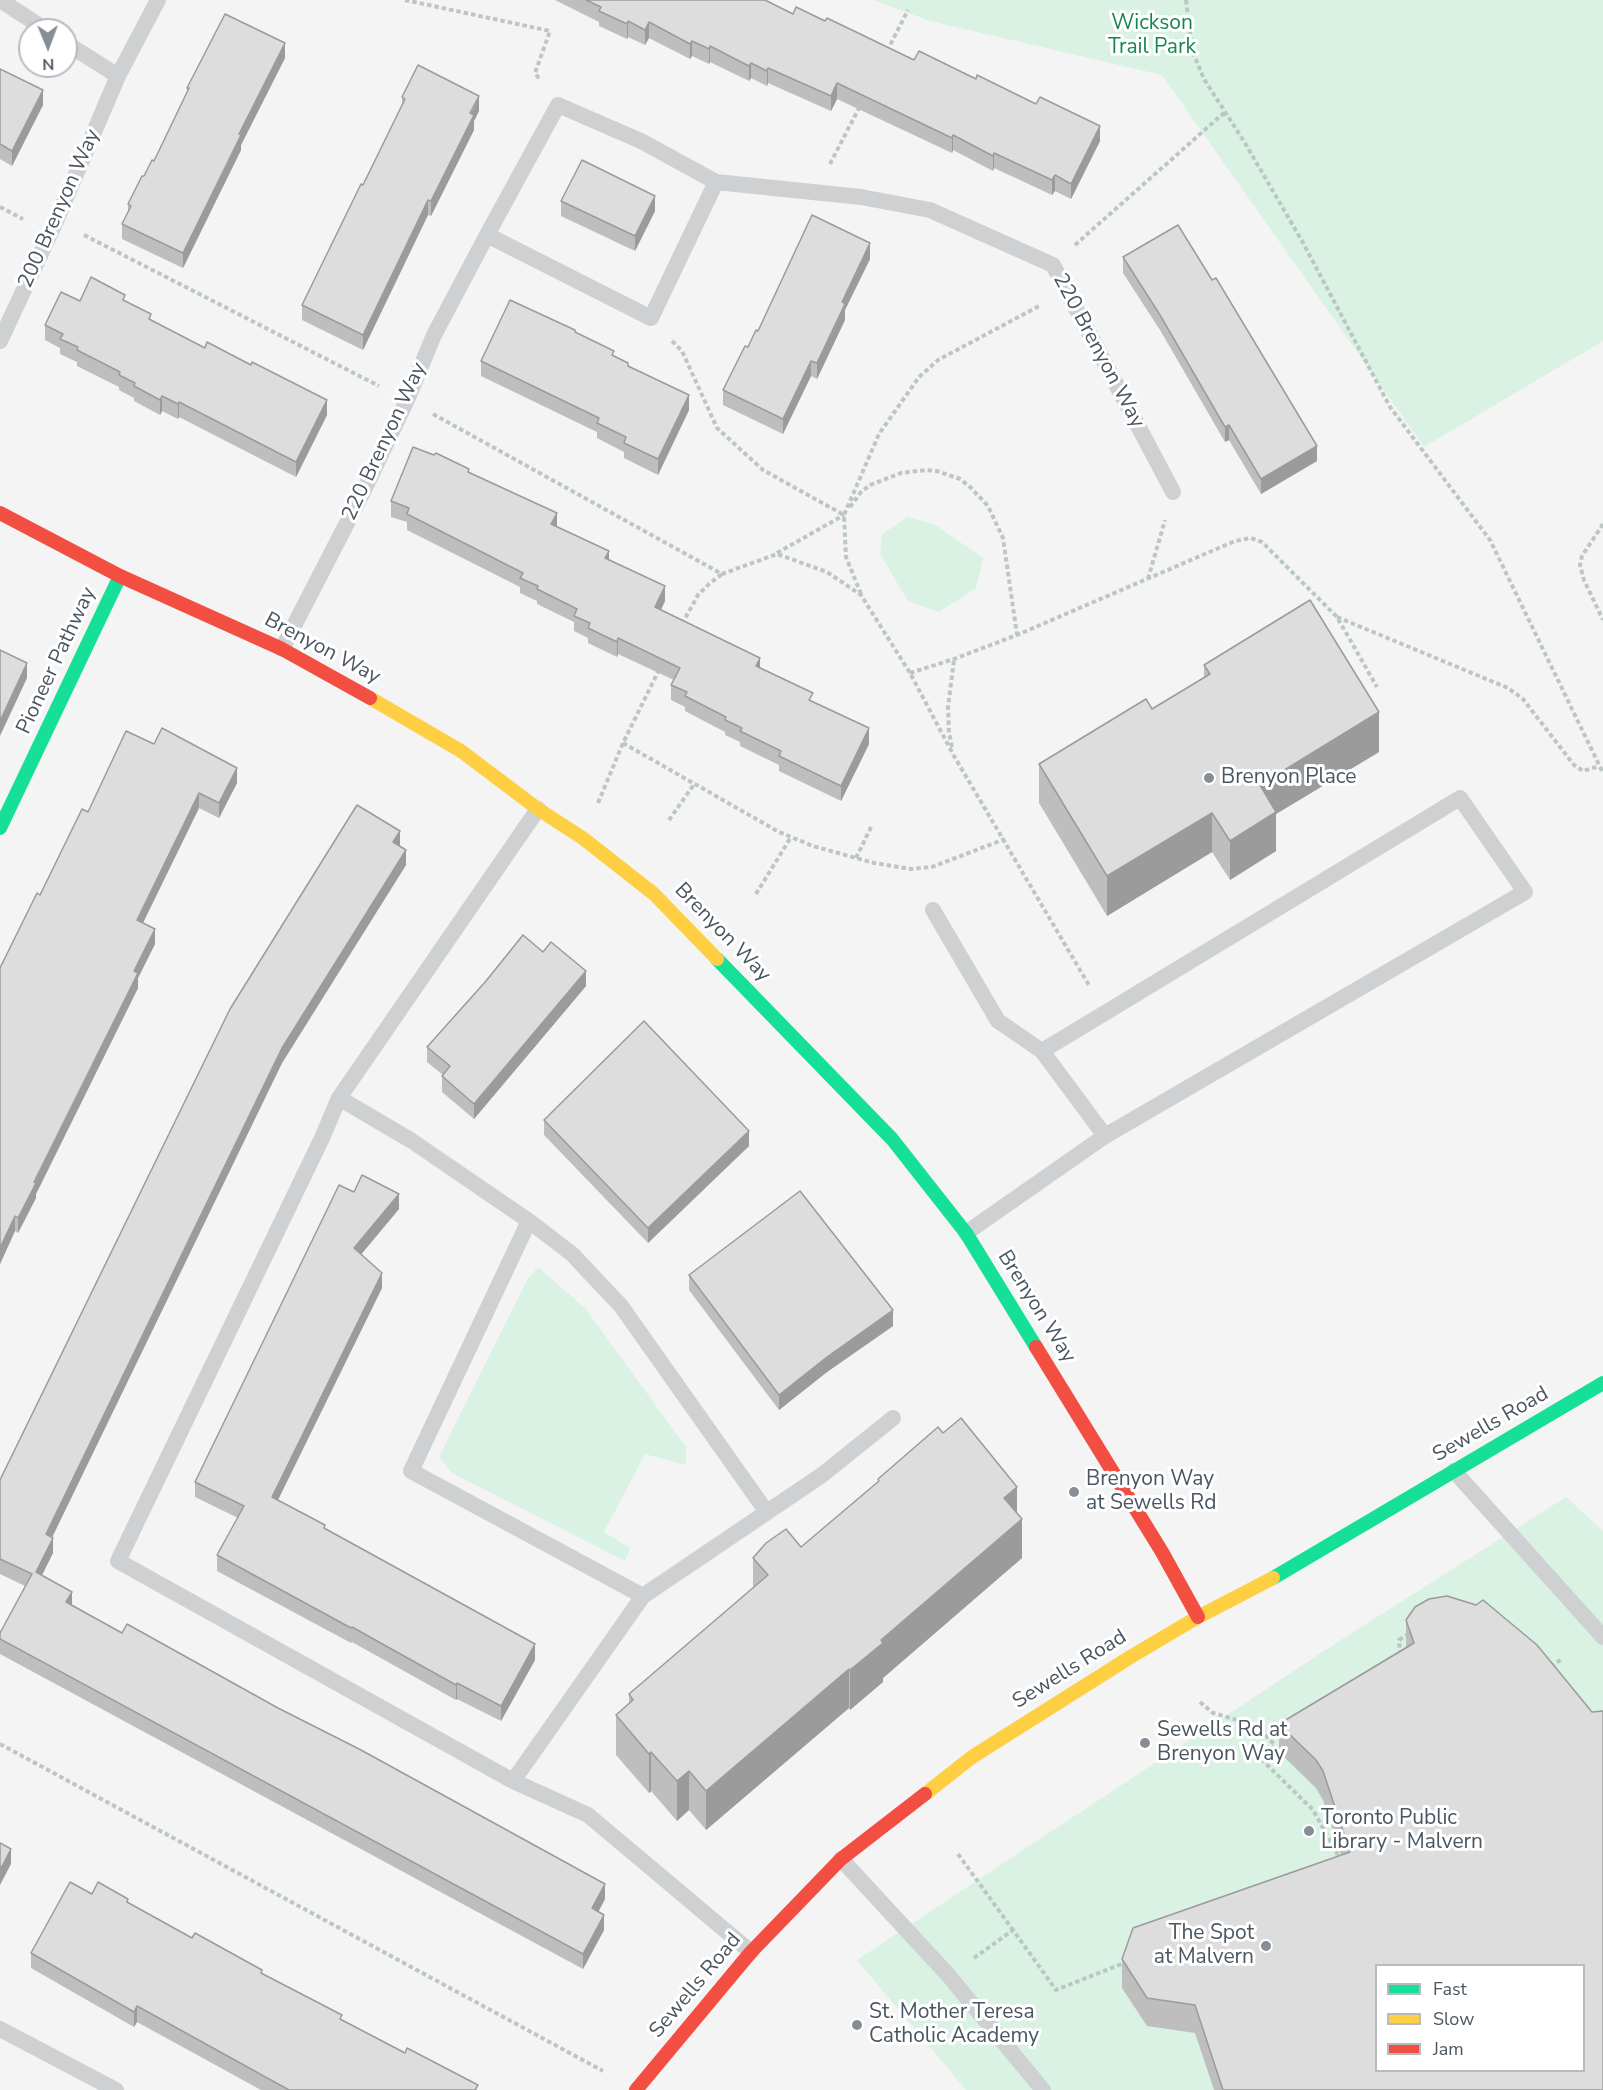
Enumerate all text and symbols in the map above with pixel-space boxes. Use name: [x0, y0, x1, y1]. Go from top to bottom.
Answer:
park label: Wickson Trail Park: [1108, 11, 1196, 61]
north arrow: [18, 18, 78, 78]
text: N: [42, 53, 54, 75]
street label: 200 Brenyon Way: [14, 126, 106, 292]
street label: 220 Brenyon Way: [1047, 270, 1149, 432]
street label: 220 Brenyon Way: [337, 359, 433, 525]
street label: Pioneer Pathway: [12, 583, 102, 739]
street label: Brenyon Way: [260, 608, 384, 690]
place label: Brenyon Place: [1221, 765, 1357, 791]
marker: Brenyon Place: [1202, 771, 1216, 785]
street label: Brenyon Way: [668, 878, 776, 988]
street label: Brenyon Way: [991, 1246, 1081, 1368]
street label: Sewells Road: [1429, 1382, 1553, 1468]
place label: Brenyon Way at Sewells Rd: [1086, 1467, 1216, 1517]
marker: Brenyon Way at Sewells Rd: [1067, 1485, 1081, 1499]
street label: Sewells Road: [1008, 1625, 1132, 1715]
place label: Sewells Rd at Brenyon Way: [1157, 1718, 1287, 1768]
marker: Sewells Rd at Brenyon Way: [1138, 1736, 1152, 1750]
place label: Toronto Public Library - Malvern: [1321, 1806, 1483, 1856]
marker: Toronto Public Library - Malvern: [1302, 1824, 1316, 1838]
place label: The Spot at Malvern: [1154, 1921, 1254, 1971]
street label: Sewells Road: [645, 1928, 747, 2044]
marker: The Spot at Malvern: [1259, 1939, 1273, 1953]
legend: [1375, 1964, 1585, 2072]
text: Fast: [1433, 1977, 1467, 2001]
place label: St. Mother Teresa Catholic Academy: [869, 2000, 1039, 2050]
text: Slow: [1433, 2007, 1474, 2031]
marker: St. Mother Teresa Catholic Academy: [850, 2018, 864, 2032]
text: Jam: [1433, 2037, 1464, 2061]

